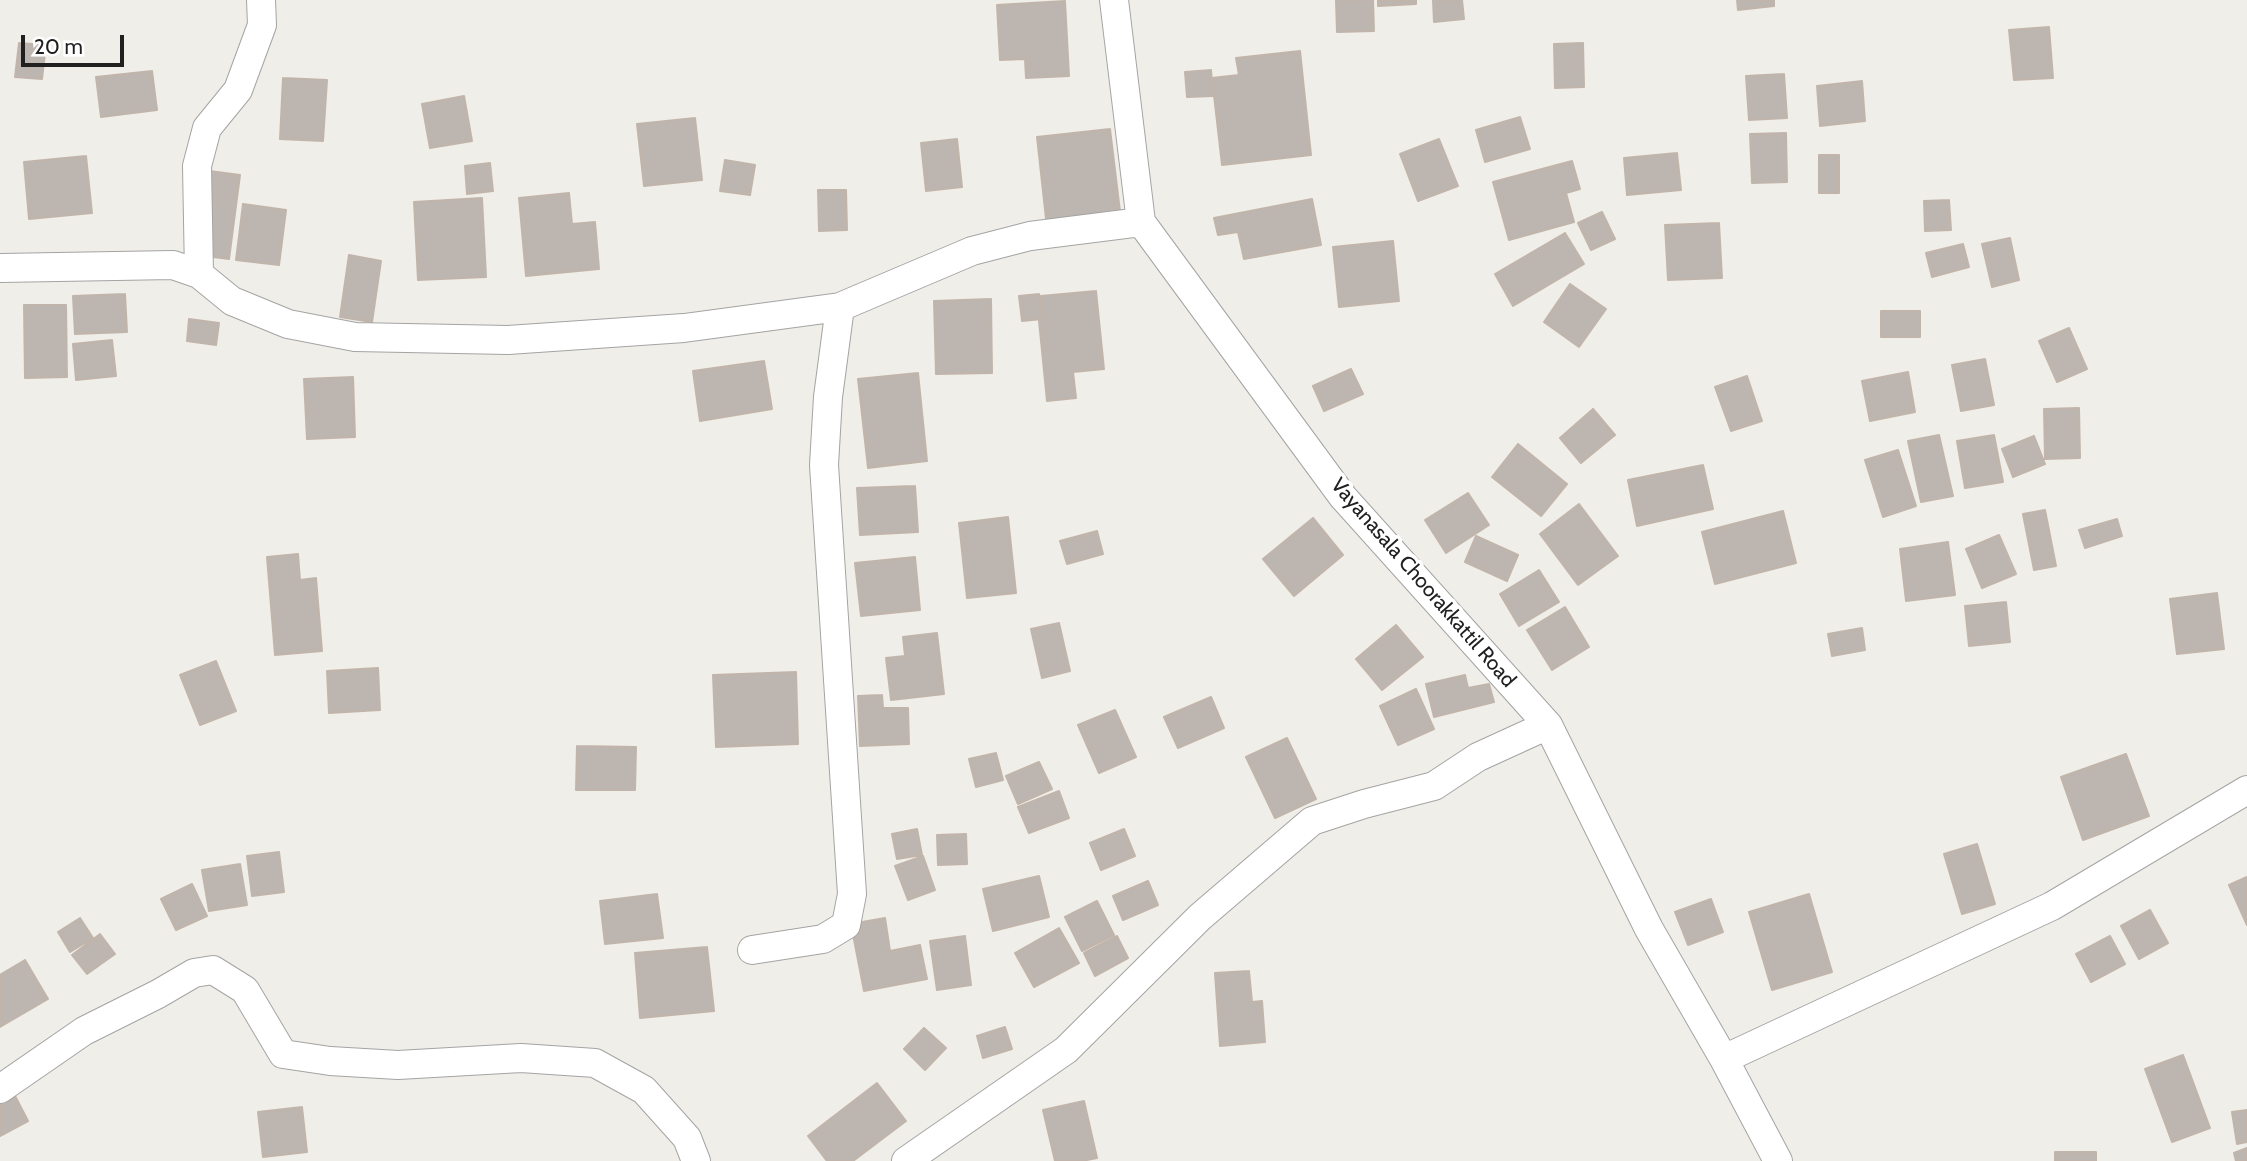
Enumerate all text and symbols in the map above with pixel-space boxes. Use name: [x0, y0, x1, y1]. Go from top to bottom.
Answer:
scale bar: [24, 21, 128, 65]
text: 20 m: [34, 34, 83, 59]
street label: Vayanasala Choorakkattil Road: [1325, 473, 1521, 693]

